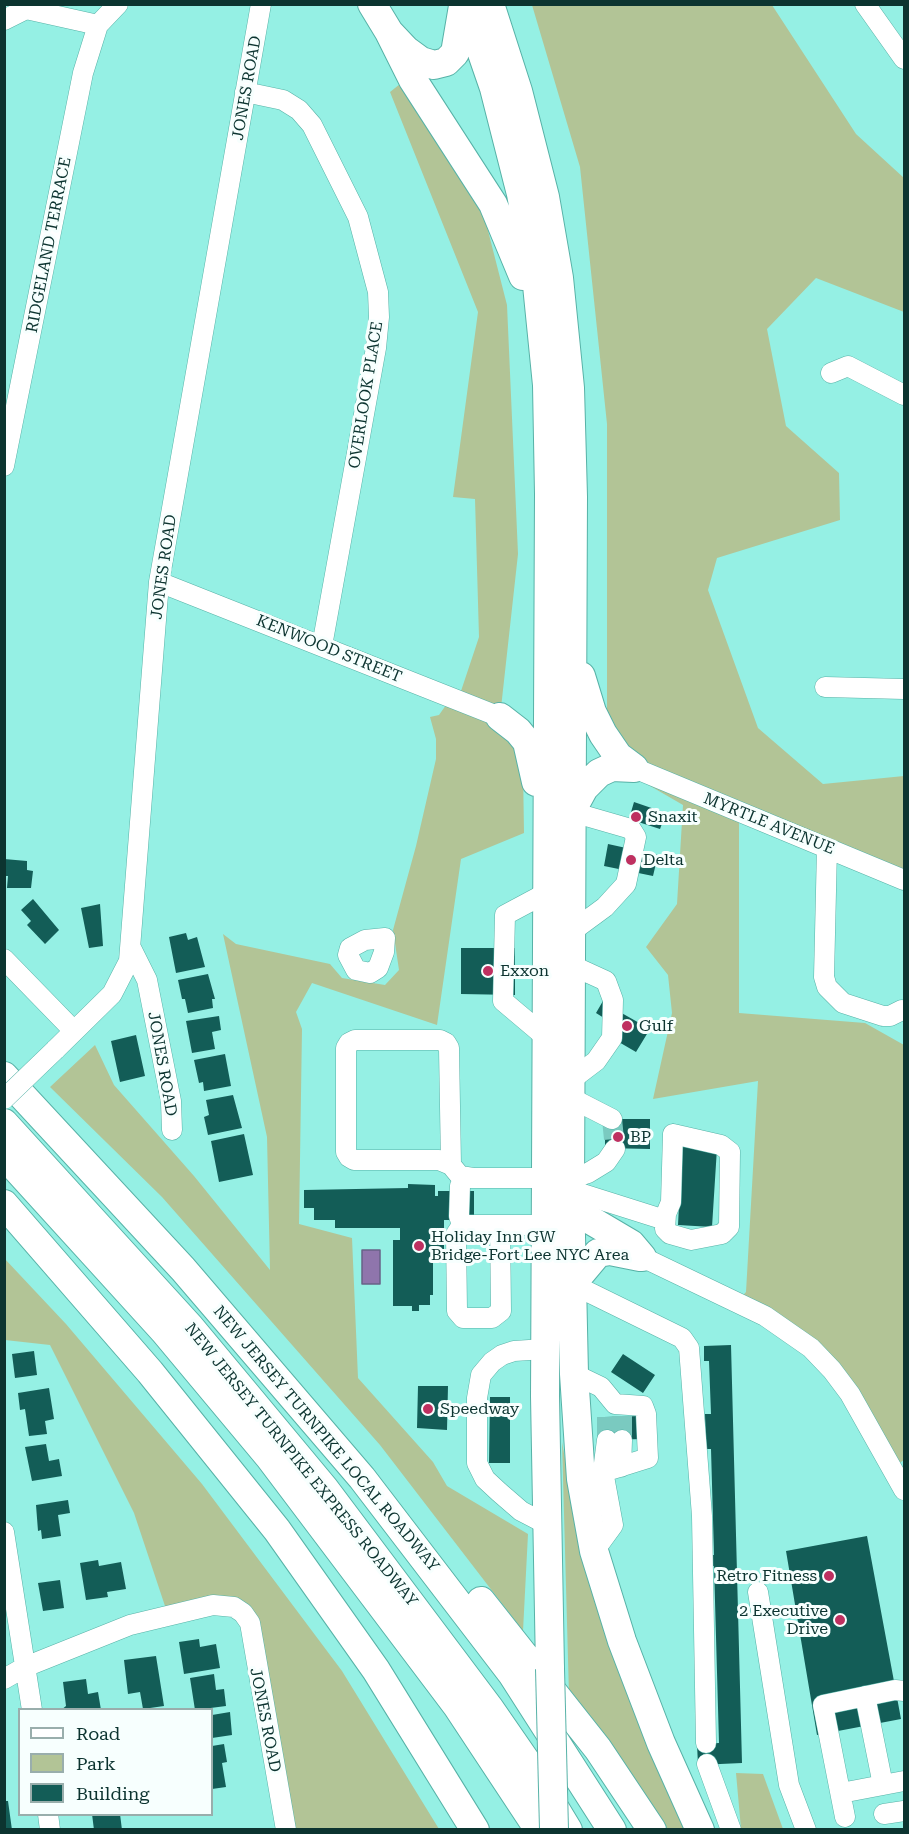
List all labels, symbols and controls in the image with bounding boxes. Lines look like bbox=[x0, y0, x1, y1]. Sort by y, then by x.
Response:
street label: JONES ROAD bbox=[228, 34, 266, 142]
street label: RIDGELAND TERRACE bbox=[23, 156, 75, 334]
street label: OVERLOOK PLACE bbox=[345, 320, 387, 470]
street label: JONES ROAD bbox=[147, 513, 181, 621]
street label: KENWOOD STREET bbox=[253, 611, 405, 687]
street label: MYRTLE AVENUE bbox=[701, 789, 837, 859]
place label: Snaxit bbox=[648, 807, 697, 827]
marker: Snaxit bbox=[629, 810, 643, 824]
place label: Delta bbox=[643, 850, 684, 870]
marker: Delta bbox=[624, 853, 638, 867]
place label: Exxon bbox=[500, 961, 549, 981]
marker: Exxon bbox=[481, 964, 495, 978]
street label: JONES ROAD bbox=[143, 1010, 181, 1118]
place label: Gulf bbox=[639, 1016, 673, 1036]
marker: Gulf bbox=[620, 1019, 634, 1033]
place label: BP bbox=[630, 1127, 651, 1147]
marker: BP bbox=[611, 1130, 625, 1144]
place label: Holiday Inn GW Bridge-Fort Lee NYC Area bbox=[431, 1227, 629, 1265]
marker: Holiday Inn GW Bridge-Fort Lee NYC Area bbox=[412, 1239, 426, 1253]
street label: NEW JERSEY TURNPIKE LOCAL ROADWAY bbox=[209, 1302, 443, 1576]
street label: NEW JERSEY TURNPIKE EXPRESS ROADWAY bbox=[180, 1319, 422, 1611]
place label: Speedway bbox=[440, 1399, 519, 1419]
marker: Speedway bbox=[421, 1402, 435, 1416]
place label: Retro Fitness bbox=[716, 1566, 817, 1586]
marker: Retro Fitness bbox=[822, 1569, 836, 1583]
place label: 2 Executive Drive bbox=[739, 1601, 828, 1639]
marker: 2 Executive Drive bbox=[833, 1613, 847, 1627]
street label: JONES ROAD bbox=[245, 1666, 285, 1774]
legend bbox=[18, 1708, 213, 1816]
text: Road bbox=[76, 1723, 120, 1744]
text: Park bbox=[76, 1753, 116, 1774]
text: Building bbox=[76, 1783, 150, 1804]

